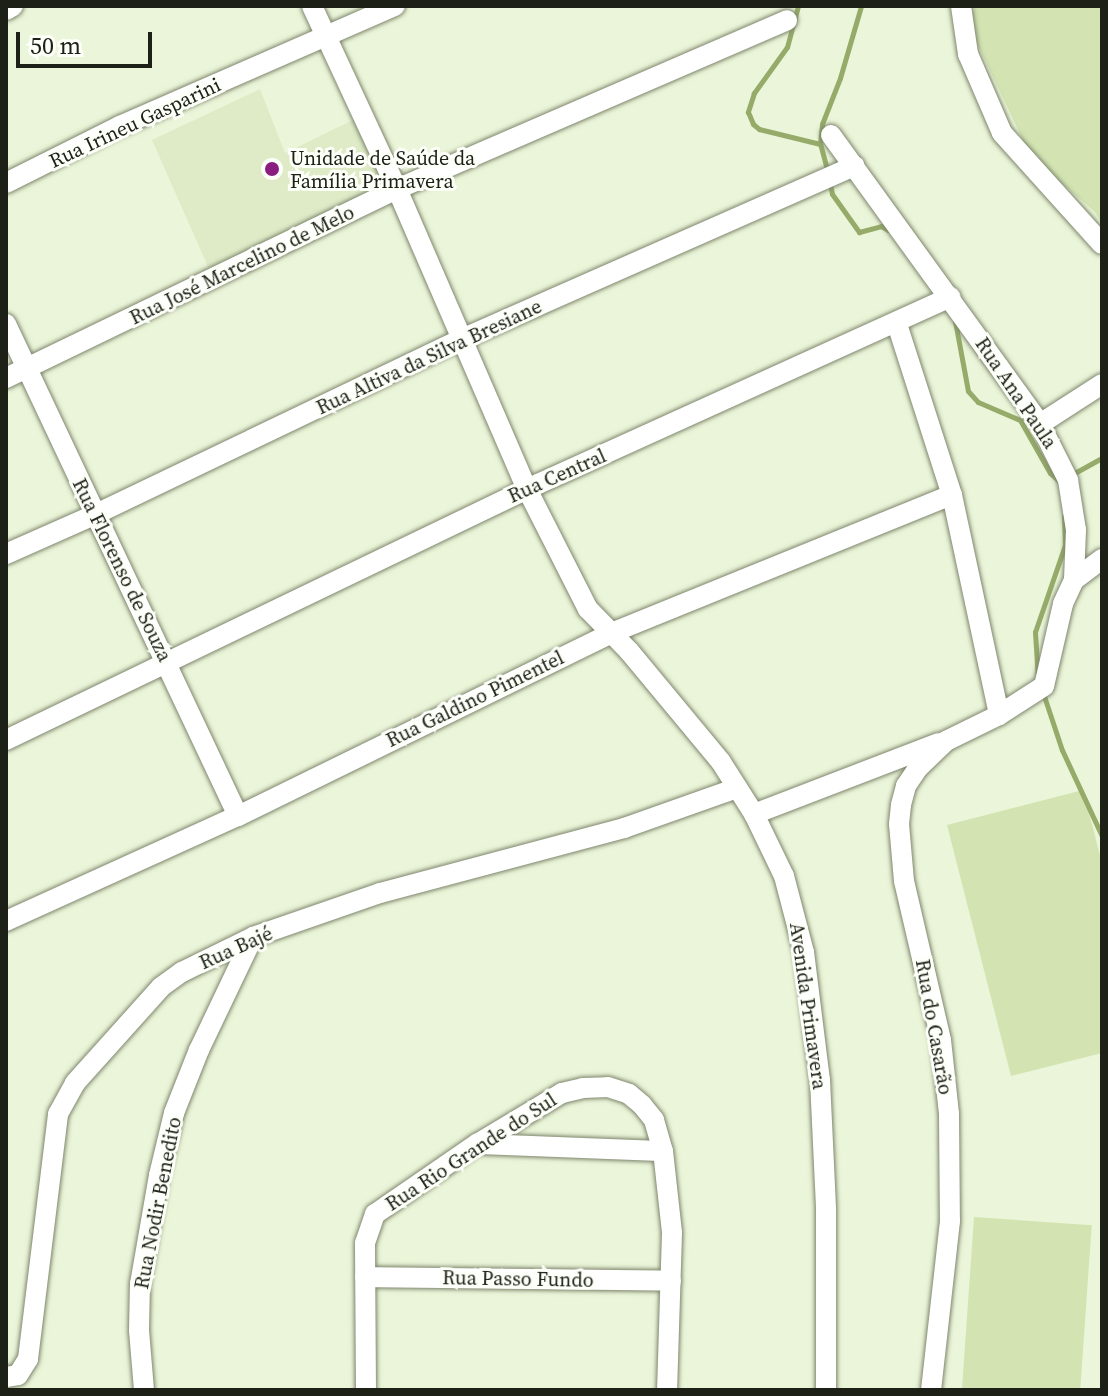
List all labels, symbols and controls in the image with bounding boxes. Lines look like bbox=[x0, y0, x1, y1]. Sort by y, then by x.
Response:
scale bar bbox=[20, 16, 156, 66]
text: 50 m bbox=[30, 29, 81, 62]
street label: Rua Irineu Gasparini bbox=[45, 73, 225, 173]
place label: Unidade de Saúde da Família Primavera bbox=[290, 146, 475, 193]
marker: Unidade de Saúde da Família Primavera bbox=[261, 158, 283, 180]
street label: Rua José Marcelino de Melo bbox=[126, 200, 358, 330]
street label: Rua Altiva da Silva Bresiane bbox=[312, 294, 546, 420]
street label: Rua Ana Paula bbox=[970, 333, 1062, 453]
street label: Rua Central bbox=[504, 444, 610, 508]
street label: Rua Florenso de Souza bbox=[67, 474, 177, 666]
street label: Rua Galdino Pimentel bbox=[382, 646, 568, 752]
street label: Rua Bajé bbox=[196, 921, 276, 975]
street label: Avenida Primavera bbox=[784, 921, 832, 1091]
street label: Rua do Casarão bbox=[910, 957, 958, 1097]
street label: Rua Rio Grande do Sul bbox=[381, 1088, 561, 1216]
street label: Rua Nodir Benedito bbox=[130, 1115, 186, 1291]
street label: Rua Passo Fundo bbox=[442, 1266, 594, 1292]

